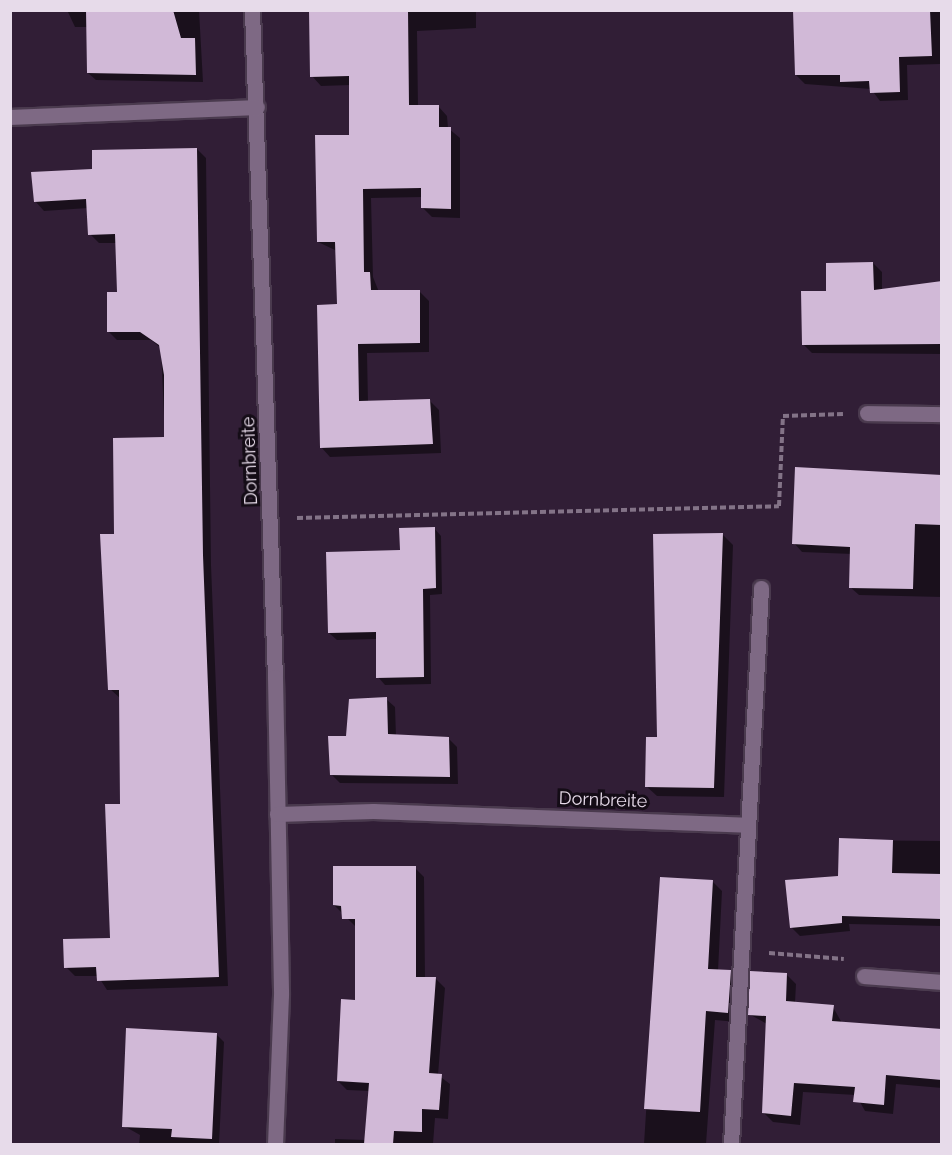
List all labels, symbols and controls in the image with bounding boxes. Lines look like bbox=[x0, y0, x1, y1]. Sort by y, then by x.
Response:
street label: Dornbreite bbox=[238, 416, 262, 506]
street label: Dornbreite bbox=[558, 788, 648, 812]

